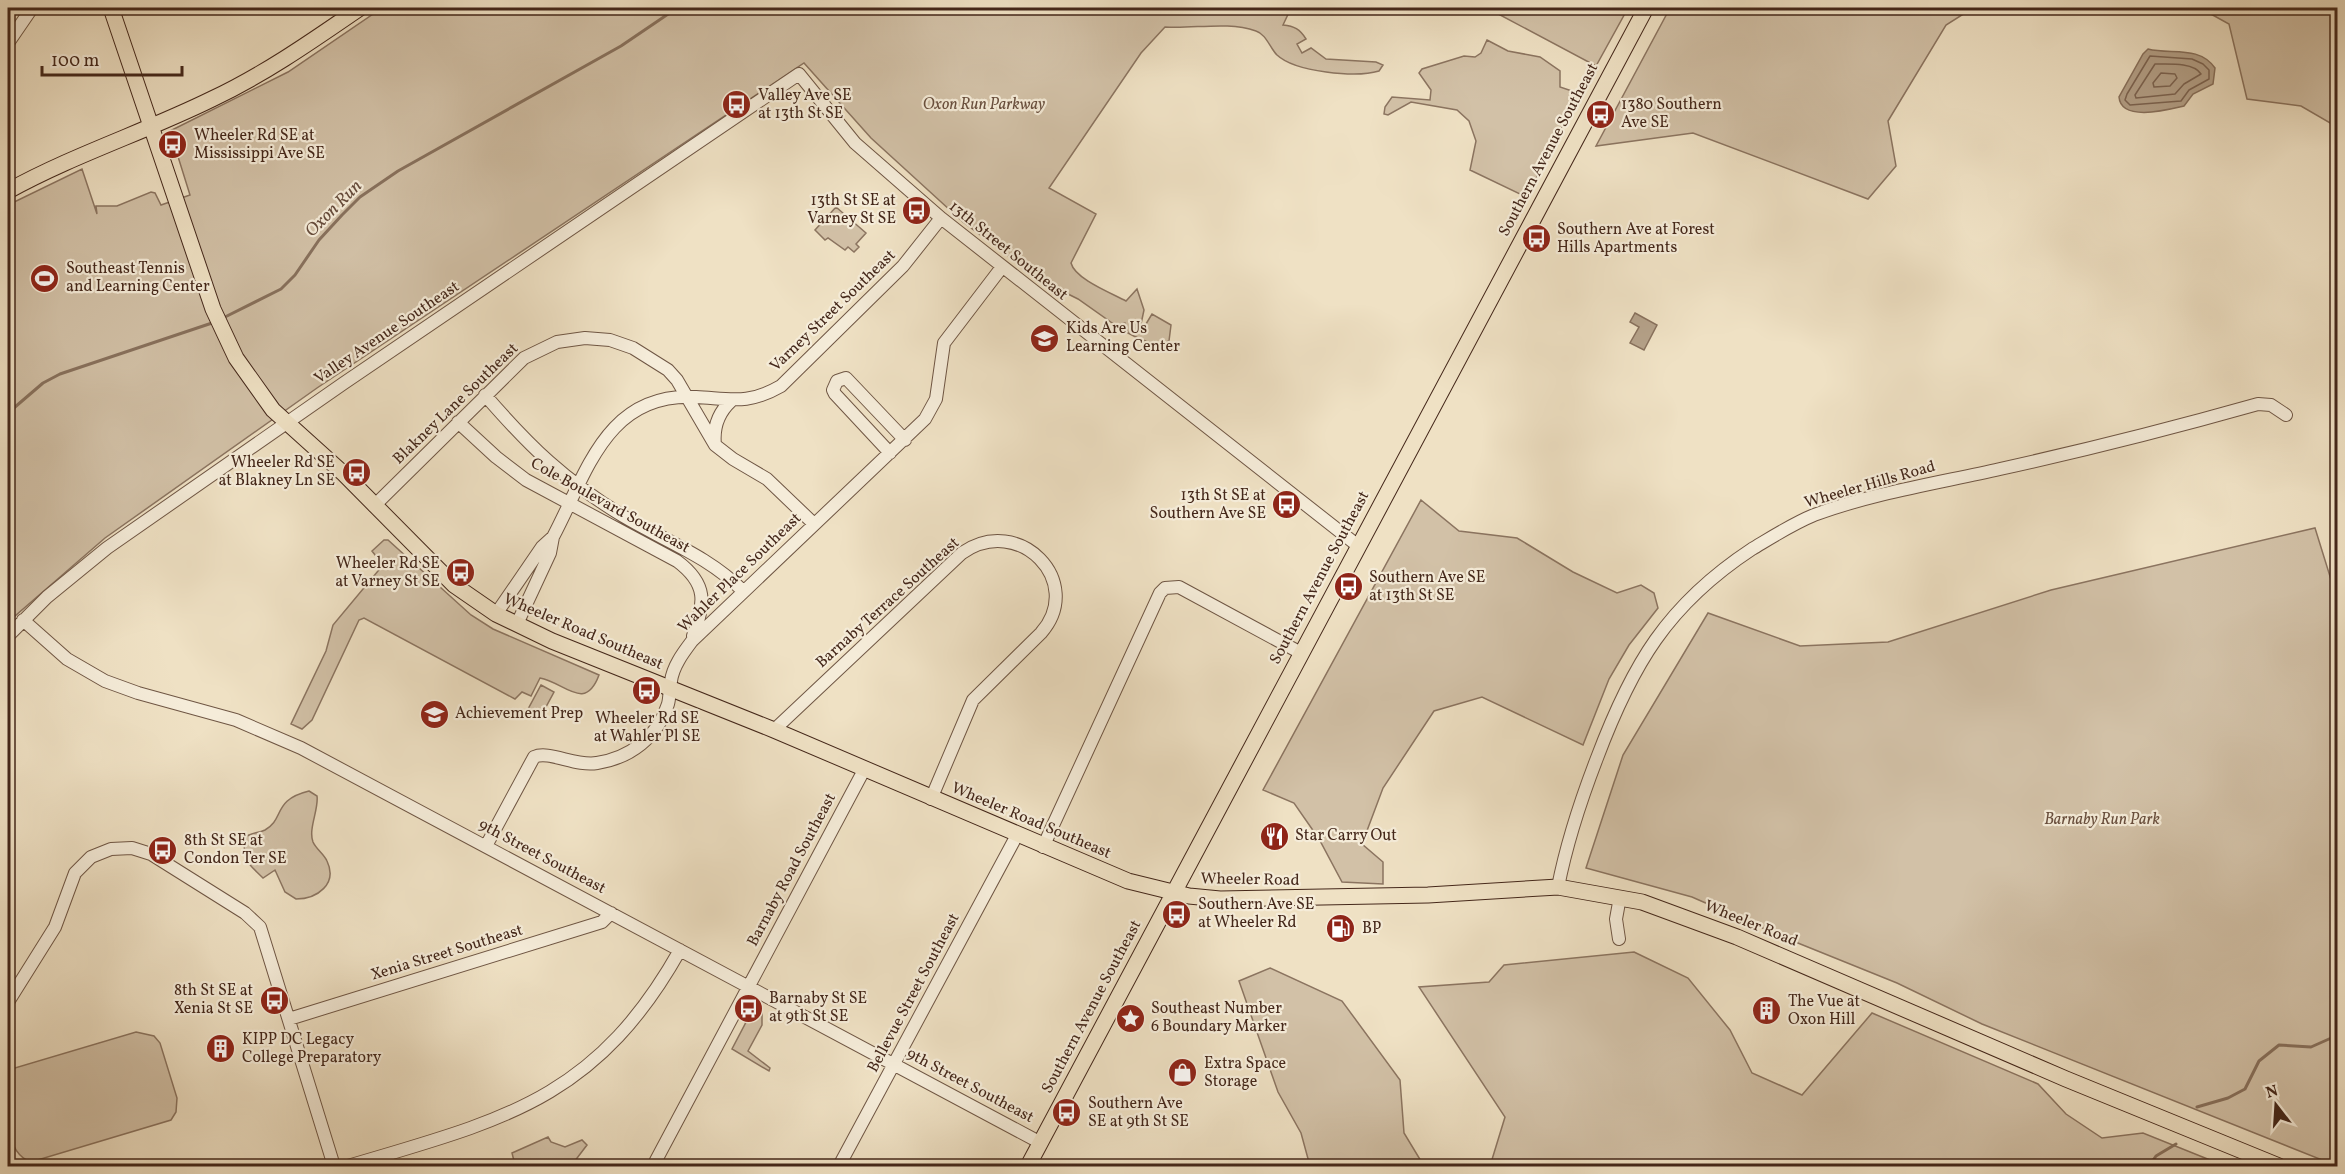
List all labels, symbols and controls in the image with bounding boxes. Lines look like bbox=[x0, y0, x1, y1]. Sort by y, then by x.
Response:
scale bar bbox=[42, 39, 182, 77]
text: 100 m bbox=[51, 49, 100, 74]
street label: Southern Avenue Southeast bbox=[1494, 59, 1604, 241]
place label: Valley Ave SE at 13th St SE bbox=[758, 85, 852, 125]
bus stop icon: Valley Ave SE at 13th St SE bbox=[721, 89, 753, 121]
park label: Oxon Run Parkway bbox=[923, 94, 1045, 116]
place label: 1380 Southern Ave SE bbox=[1621, 94, 1722, 134]
bus stop icon: 1380 Southern Ave SE bbox=[1584, 98, 1616, 130]
place label: Wheeler Rd SE at Mississippi Ave SE bbox=[194, 125, 325, 165]
bus stop icon: Wheeler Rd SE at Mississippi Ave SE bbox=[157, 129, 189, 161]
water label: Oxon Run bbox=[300, 175, 368, 243]
place label: 13th St SE at Varney St SE bbox=[807, 190, 896, 230]
bus stop icon: 13th St SE at Varney St SE bbox=[901, 194, 933, 226]
street label: 13th Street Southeast bbox=[944, 196, 1073, 306]
place label: Southern Ave at Forest Hills Apartments bbox=[1557, 219, 1715, 259]
bus stop icon: Southern Ave at Forest Hills Apartments bbox=[1520, 223, 1552, 255]
street label: Varney Street Southeast bbox=[765, 245, 901, 377]
place label: Southeast Tennis and Learning Center bbox=[66, 258, 210, 298]
sports icon: Southeast Tennis and Learning Center bbox=[29, 262, 61, 294]
street label: Valley Avenue Southeast bbox=[310, 276, 464, 390]
place label: Kids Are Us Learning Center bbox=[1066, 318, 1180, 358]
school or university icon: Kids Are Us Learning Center bbox=[1029, 322, 1061, 354]
street label: Blakney Lane Southeast bbox=[388, 338, 524, 470]
place label: Wheeler Rd SE at Blakney Ln SE bbox=[219, 452, 335, 492]
street label: Cole Boulevard Southeast bbox=[526, 453, 694, 559]
bus stop icon: Wheeler Rd SE at Blakney Ln SE bbox=[340, 456, 372, 488]
street label: Wheeler Hills Road bbox=[1802, 456, 1938, 514]
place label: 13th St SE at Southern Ave SE bbox=[1150, 485, 1266, 525]
street label: Southern Avenue Southeast bbox=[1265, 487, 1375, 669]
bus stop icon: 13th St SE at Southern Ave SE bbox=[1271, 489, 1303, 521]
street label: Wahler Place Southeast bbox=[673, 508, 807, 638]
street label: Barnaby Terrace Southeast bbox=[811, 532, 965, 674]
place label: Wheeler Rd SE at Varney St SE bbox=[335, 553, 440, 593]
bus stop icon: Wheeler Rd SE at Varney St SE bbox=[445, 557, 477, 589]
place label: Southern Ave SE at 13th St SE bbox=[1369, 567, 1485, 607]
bus stop icon: Southern Ave SE at 13th St SE bbox=[1332, 571, 1364, 603]
street label: Wheeler Road Southeast bbox=[500, 588, 667, 676]
bus stop icon: Wheeler Rd SE at Wahler Pl SE bbox=[631, 675, 663, 707]
school or university icon: Achievement Prep bbox=[418, 698, 450, 730]
place label: Achievement Prep bbox=[455, 703, 583, 725]
place label: Wheeler Rd SE at Wahler Pl SE bbox=[594, 708, 700, 748]
street label: Wheeler Road Southeast bbox=[948, 777, 1115, 865]
street label: Barnaby Road Southeast bbox=[742, 789, 842, 951]
park label: Barnaby Run Park bbox=[2044, 809, 2160, 831]
street label: 9th Street Southeast bbox=[474, 814, 610, 900]
restaurant icon: Star Carry Out bbox=[1258, 820, 1290, 852]
place label: Star Carry Out bbox=[1295, 825, 1397, 847]
place label: 8th St SE at Condon Ter SE bbox=[184, 830, 287, 870]
bus stop icon: 8th St SE at Condon Ter SE bbox=[147, 834, 179, 866]
street label: Wheeler Road bbox=[1200, 868, 1300, 892]
place label: Southern Ave SE at Wheeler Rd bbox=[1198, 894, 1314, 934]
street label: Wheeler Road bbox=[1701, 895, 1801, 953]
bus stop icon: Southern Ave SE at Wheeler Rd bbox=[1161, 898, 1193, 930]
street label: Bellevue Street Southeast bbox=[863, 909, 966, 1077]
fuel station icon: BP bbox=[1325, 913, 1357, 945]
street label: Southern Avenue Southeast bbox=[1037, 916, 1147, 1098]
place label: BP bbox=[1362, 918, 1381, 940]
street label: Xenia Street Southeast bbox=[368, 919, 526, 987]
place label: 8th St SE at Xenia St SE bbox=[174, 980, 253, 1020]
bus stop icon: 8th St SE at Xenia St SE bbox=[258, 984, 290, 1016]
place label: Barnaby St SE at 9th St SE bbox=[769, 988, 867, 1028]
place label: The Vue at Oxon Hill bbox=[1788, 991, 1861, 1031]
bus stop icon: Barnaby St SE at 9th St SE bbox=[732, 992, 764, 1024]
building icon: The Vue at Oxon Hill bbox=[1751, 995, 1783, 1027]
place label: Southeast Number 6 Boundary Marker bbox=[1151, 998, 1287, 1038]
place icon: Southeast Number 6 Boundary Marker bbox=[1114, 1002, 1146, 1034]
place label: KIPP DC Legacy College Preparatory bbox=[242, 1029, 382, 1069]
building icon: KIPP DC Legacy College Preparatory bbox=[205, 1033, 237, 1065]
street label: 9th Street Southeast bbox=[902, 1043, 1038, 1129]
place label: Extra Space Storage bbox=[1204, 1053, 1286, 1093]
shop icon: Extra Space Storage bbox=[1167, 1057, 1199, 1089]
north arrow bbox=[2246, 1075, 2306, 1135]
text: N bbox=[2263, 1080, 2281, 1105]
place label: Southern Ave SE at 9th St SE bbox=[1088, 1093, 1189, 1133]
bus stop icon: Southern Ave SE at 9th St SE bbox=[1051, 1097, 1083, 1129]

